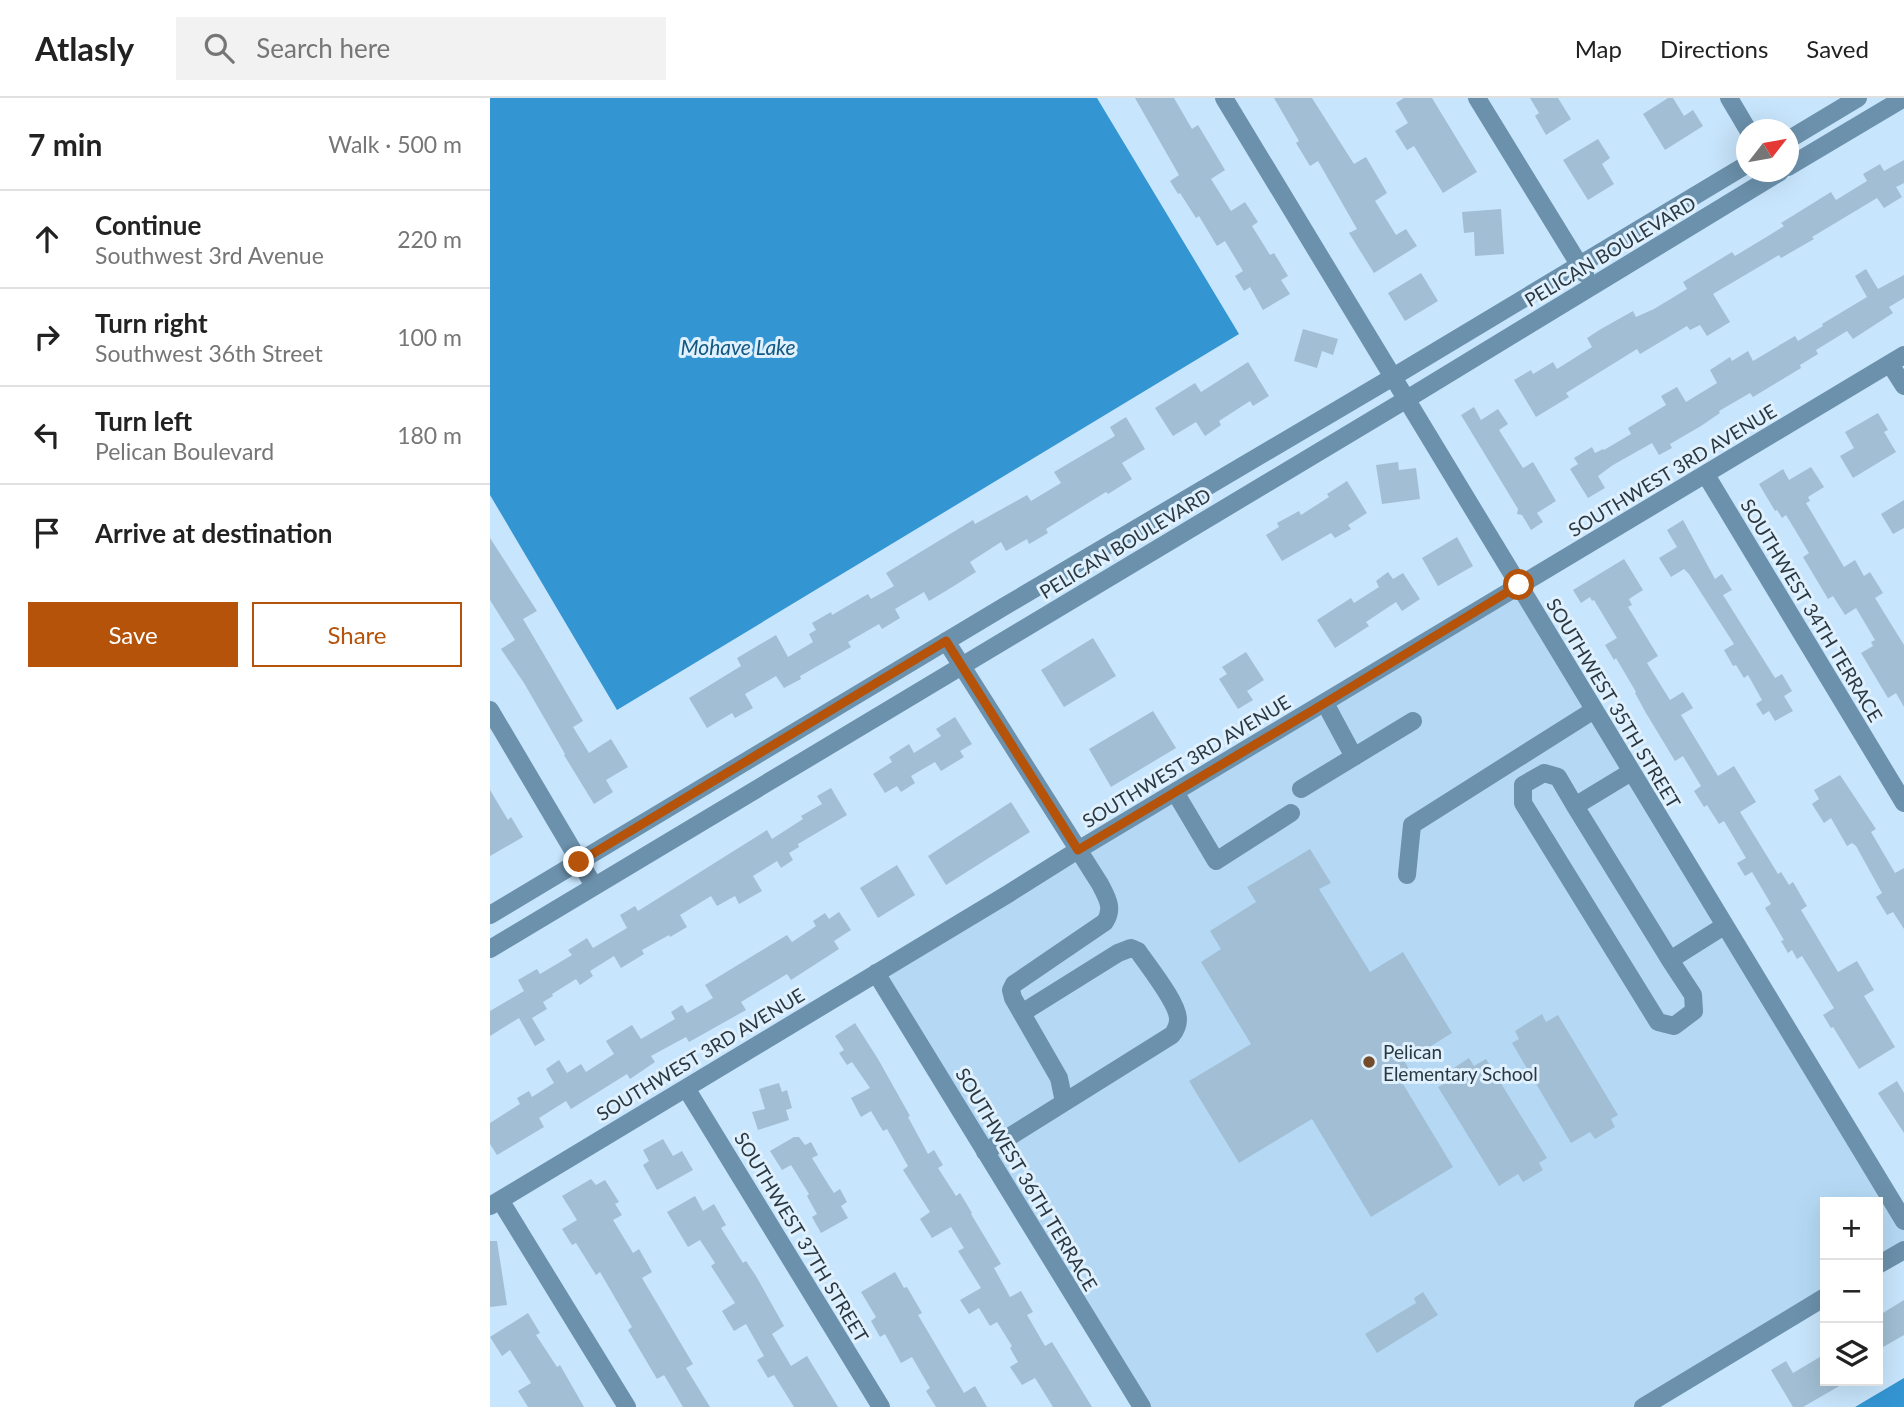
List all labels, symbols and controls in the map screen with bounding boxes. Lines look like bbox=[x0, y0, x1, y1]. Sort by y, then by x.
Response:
search box bbox=[176, 17, 666, 80]
text: Atlasly bbox=[35, 28, 134, 68]
icon: search bbox=[200, 29, 238, 67]
text: Search here bbox=[256, 32, 390, 64]
text: Map bbox=[1575, 34, 1622, 63]
text: Directions bbox=[1660, 34, 1768, 63]
text: Saved bbox=[1806, 34, 1869, 63]
north arrow bbox=[1736, 119, 1799, 182]
text: 7 min bbox=[28, 126, 102, 162]
text: Walk · 500 m bbox=[328, 130, 462, 158]
street label: PELICAN BOULEVARD bbox=[1520, 191, 1700, 311]
text: Continue bbox=[95, 209, 201, 241]
icon: ahead bbox=[28, 220, 66, 258]
text: 220 m bbox=[397, 225, 462, 253]
text: Southwest 3rd Avenue bbox=[95, 241, 324, 269]
text: Turn right bbox=[95, 307, 208, 339]
icon: right bbox=[28, 318, 66, 356]
text: 100 m bbox=[397, 323, 462, 351]
water label: Mohave Lake bbox=[680, 334, 796, 359]
text: Southwest 36th Street bbox=[95, 339, 323, 367]
street label: SOUTHWEST 3RD AVENUE bbox=[1564, 399, 1780, 541]
text: Turn left bbox=[95, 405, 192, 437]
icon: left bbox=[28, 416, 66, 454]
text: 180 m bbox=[397, 421, 462, 449]
text: Pelican Boulevard bbox=[95, 437, 274, 465]
street label: PELICAN BOULEVARD bbox=[1035, 483, 1215, 603]
street label: SOUTHWEST 34TH TERRACE bbox=[1736, 494, 1888, 726]
icon: arrive bbox=[28, 514, 66, 552]
text: Arrive at destination bbox=[95, 517, 332, 549]
route start bbox=[1503, 569, 1534, 600]
street label: SOUTHWEST 35TH STREET bbox=[1542, 594, 1686, 812]
button: Save bbox=[28, 602, 238, 667]
button: Share bbox=[252, 602, 462, 667]
street label: SOUTHWEST 3RD AVENUE bbox=[1078, 690, 1294, 832]
route end bbox=[563, 846, 594, 877]
street label: SOUTHWEST 3RD AVENUE bbox=[592, 983, 808, 1125]
place label: Pelican Elementary School bbox=[1383, 1040, 1538, 1085]
marker: Pelican Elementary School bbox=[1361, 1054, 1377, 1070]
street label: SOUTHWEST 36TH TERRACE bbox=[951, 1063, 1103, 1295]
street label: SOUTHWEST 37TH STREET bbox=[730, 1128, 874, 1346]
map controls bbox=[1820, 1197, 1883, 1386]
button: + bbox=[1820, 1197, 1883, 1260]
button: − bbox=[1820, 1260, 1883, 1323]
button: layers bbox=[1820, 1323, 1883, 1386]

